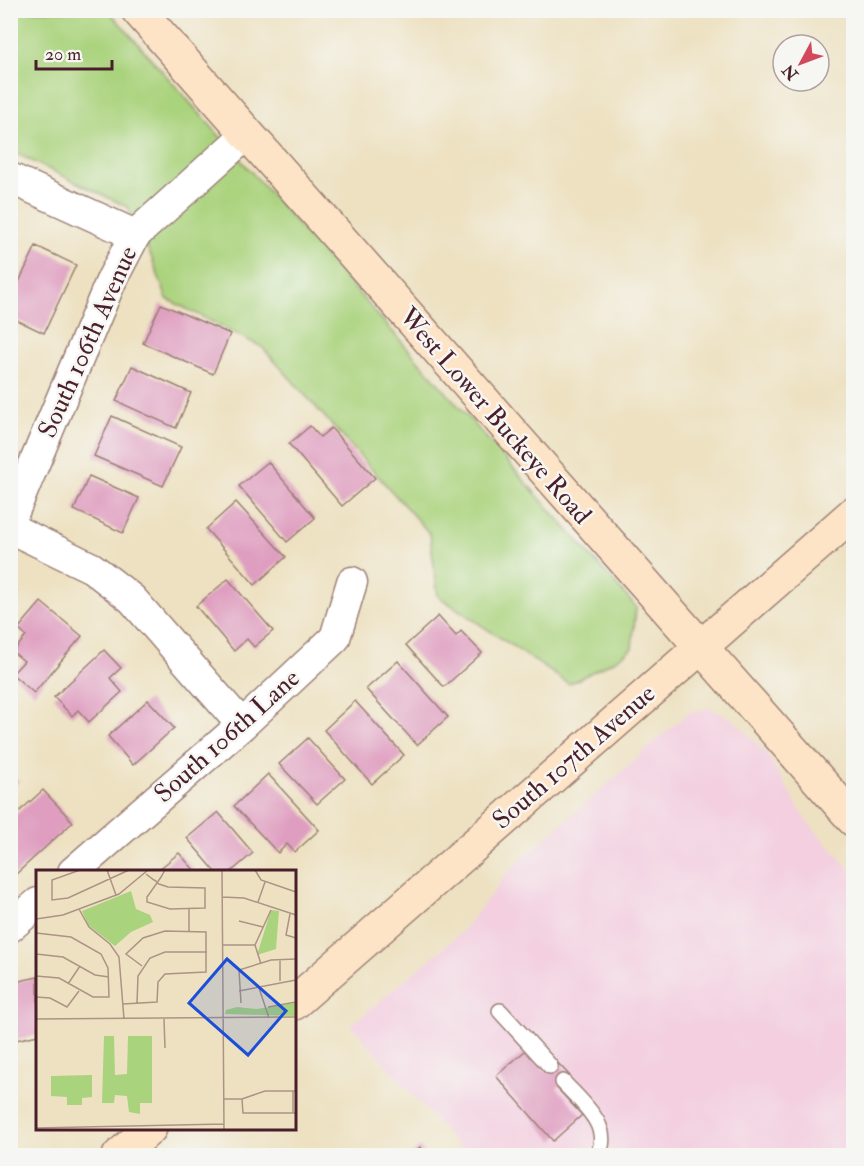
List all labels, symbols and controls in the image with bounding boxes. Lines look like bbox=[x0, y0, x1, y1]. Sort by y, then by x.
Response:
scale bar bbox=[36, 33, 112, 71]
north arrow bbox=[771, 33, 831, 93]
text: 20 m bbox=[45, 43, 81, 66]
text: N bbox=[778, 60, 803, 85]
street label: South 106th Avenue bbox=[31, 241, 145, 443]
street label: West Lower Buckeye Road bbox=[391, 300, 598, 531]
street label: South 106th Lane bbox=[148, 662, 306, 810]
street label: South 107th Avenue bbox=[486, 678, 662, 836]
inset map bbox=[36, 870, 296, 1130]

